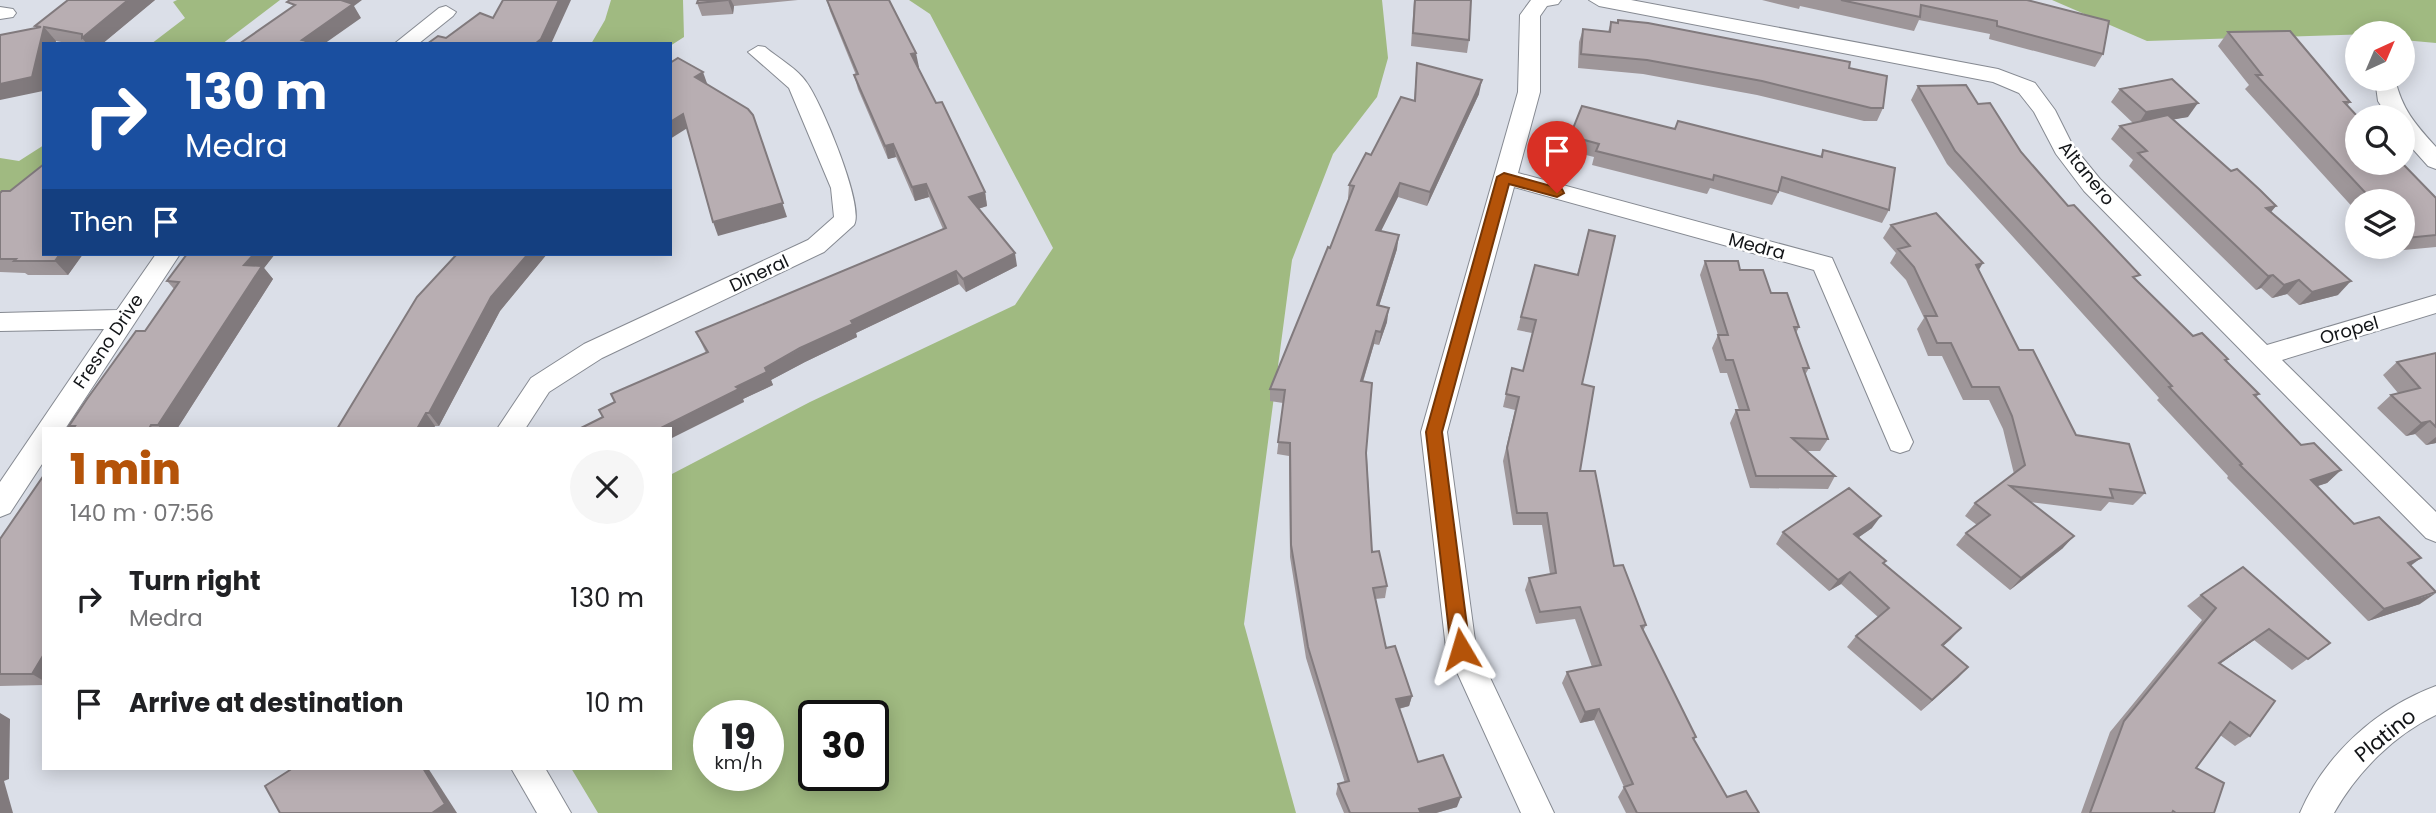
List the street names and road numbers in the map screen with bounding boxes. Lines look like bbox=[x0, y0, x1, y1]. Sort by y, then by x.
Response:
street label: Altanero bbox=[2053, 136, 2121, 210]
street label: Medra bbox=[1726, 226, 1788, 266]
street label: Dineral bbox=[725, 248, 793, 298]
street label: Fresno Drive bbox=[67, 289, 149, 393]
street label: Oropel bbox=[2317, 310, 2381, 350]
street label: Platino bbox=[2348, 701, 2422, 769]

